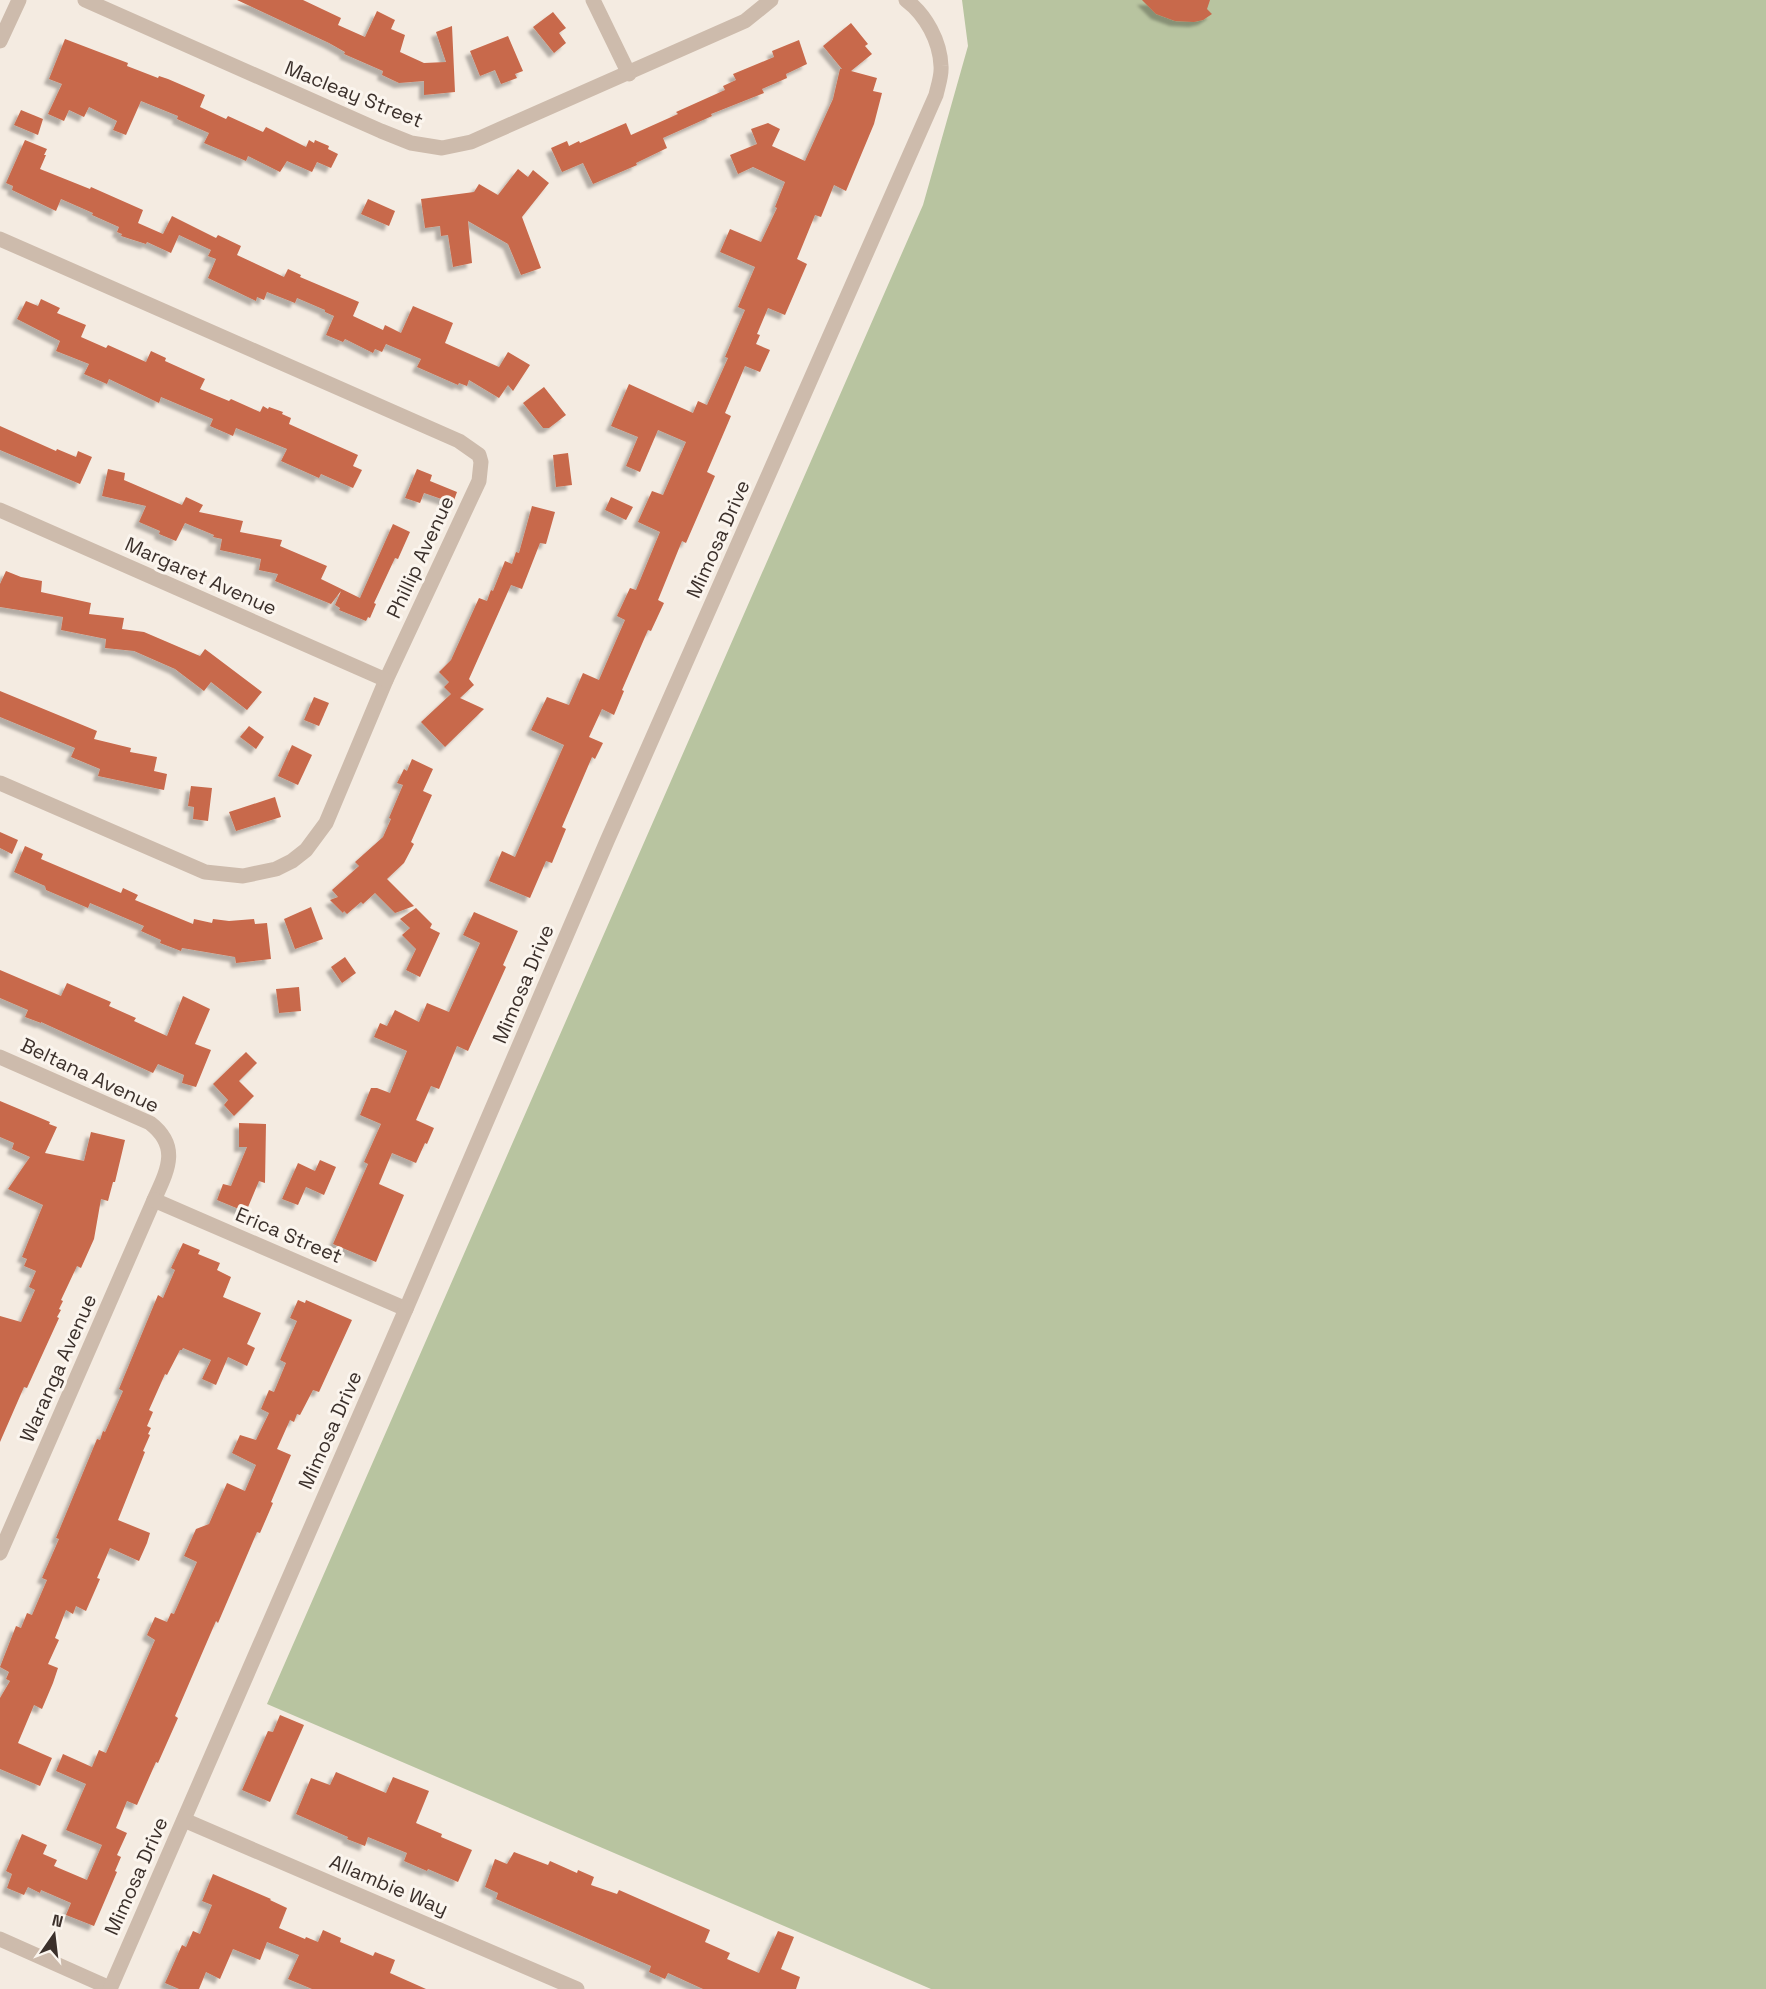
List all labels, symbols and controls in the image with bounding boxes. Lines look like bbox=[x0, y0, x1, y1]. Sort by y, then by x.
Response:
street label: Macleay Street bbox=[281, 54, 427, 134]
street label: Mimosa Drive bbox=[680, 476, 756, 602]
street label: Phillip Avenue bbox=[380, 492, 460, 622]
street label: Margaret Avenue bbox=[121, 531, 281, 621]
street label: Mimosa Drive bbox=[486, 921, 560, 1047]
street label: Beltana Avenue bbox=[17, 1032, 163, 1118]
street label: Erica Street bbox=[232, 1201, 346, 1269]
street label: Waranga Avenue bbox=[14, 1290, 102, 1446]
street label: Mimosa Drive bbox=[292, 1367, 368, 1493]
street label: Mimosa Drive bbox=[98, 1813, 174, 1939]
street label: Allambie Way bbox=[326, 1848, 452, 1922]
north arrow bbox=[24, 1905, 84, 1965]
text: N bbox=[50, 1909, 65, 1932]

